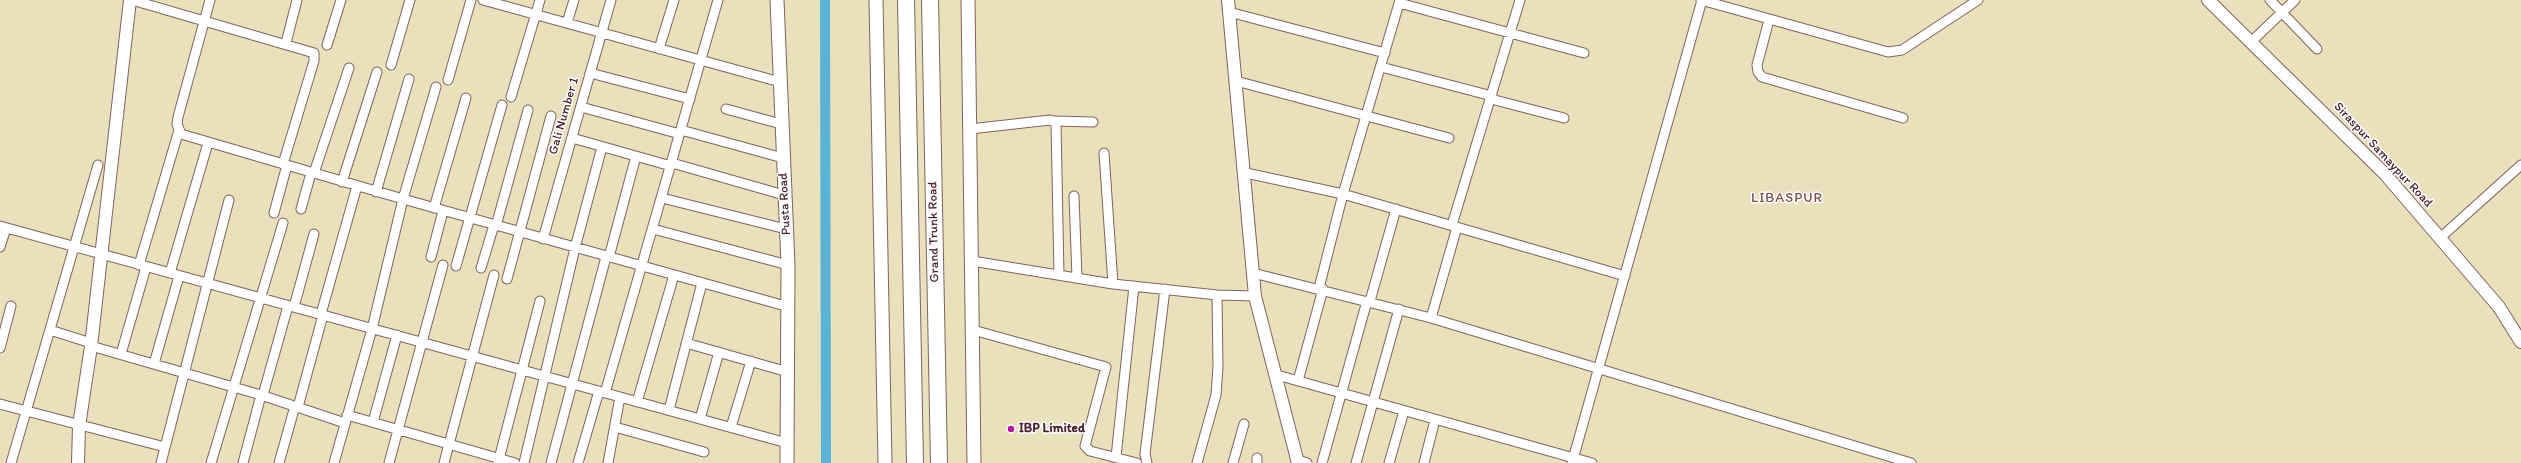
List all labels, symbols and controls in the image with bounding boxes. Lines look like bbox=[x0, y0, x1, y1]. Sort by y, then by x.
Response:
street label: Gali Number 1 bbox=[546, 76, 582, 156]
street label: Siraspur Samaypur Road bbox=[2330, 99, 2436, 211]
street label: Pusta Road bbox=[776, 172, 794, 236]
street label: Grand Trunk Road bbox=[925, 181, 943, 283]
district label: LIBASPUR bbox=[1751, 190, 1823, 206]
place label: IBP Limited bbox=[1019, 421, 1085, 437]
marker: IBP Limited bbox=[1006, 424, 1016, 434]

